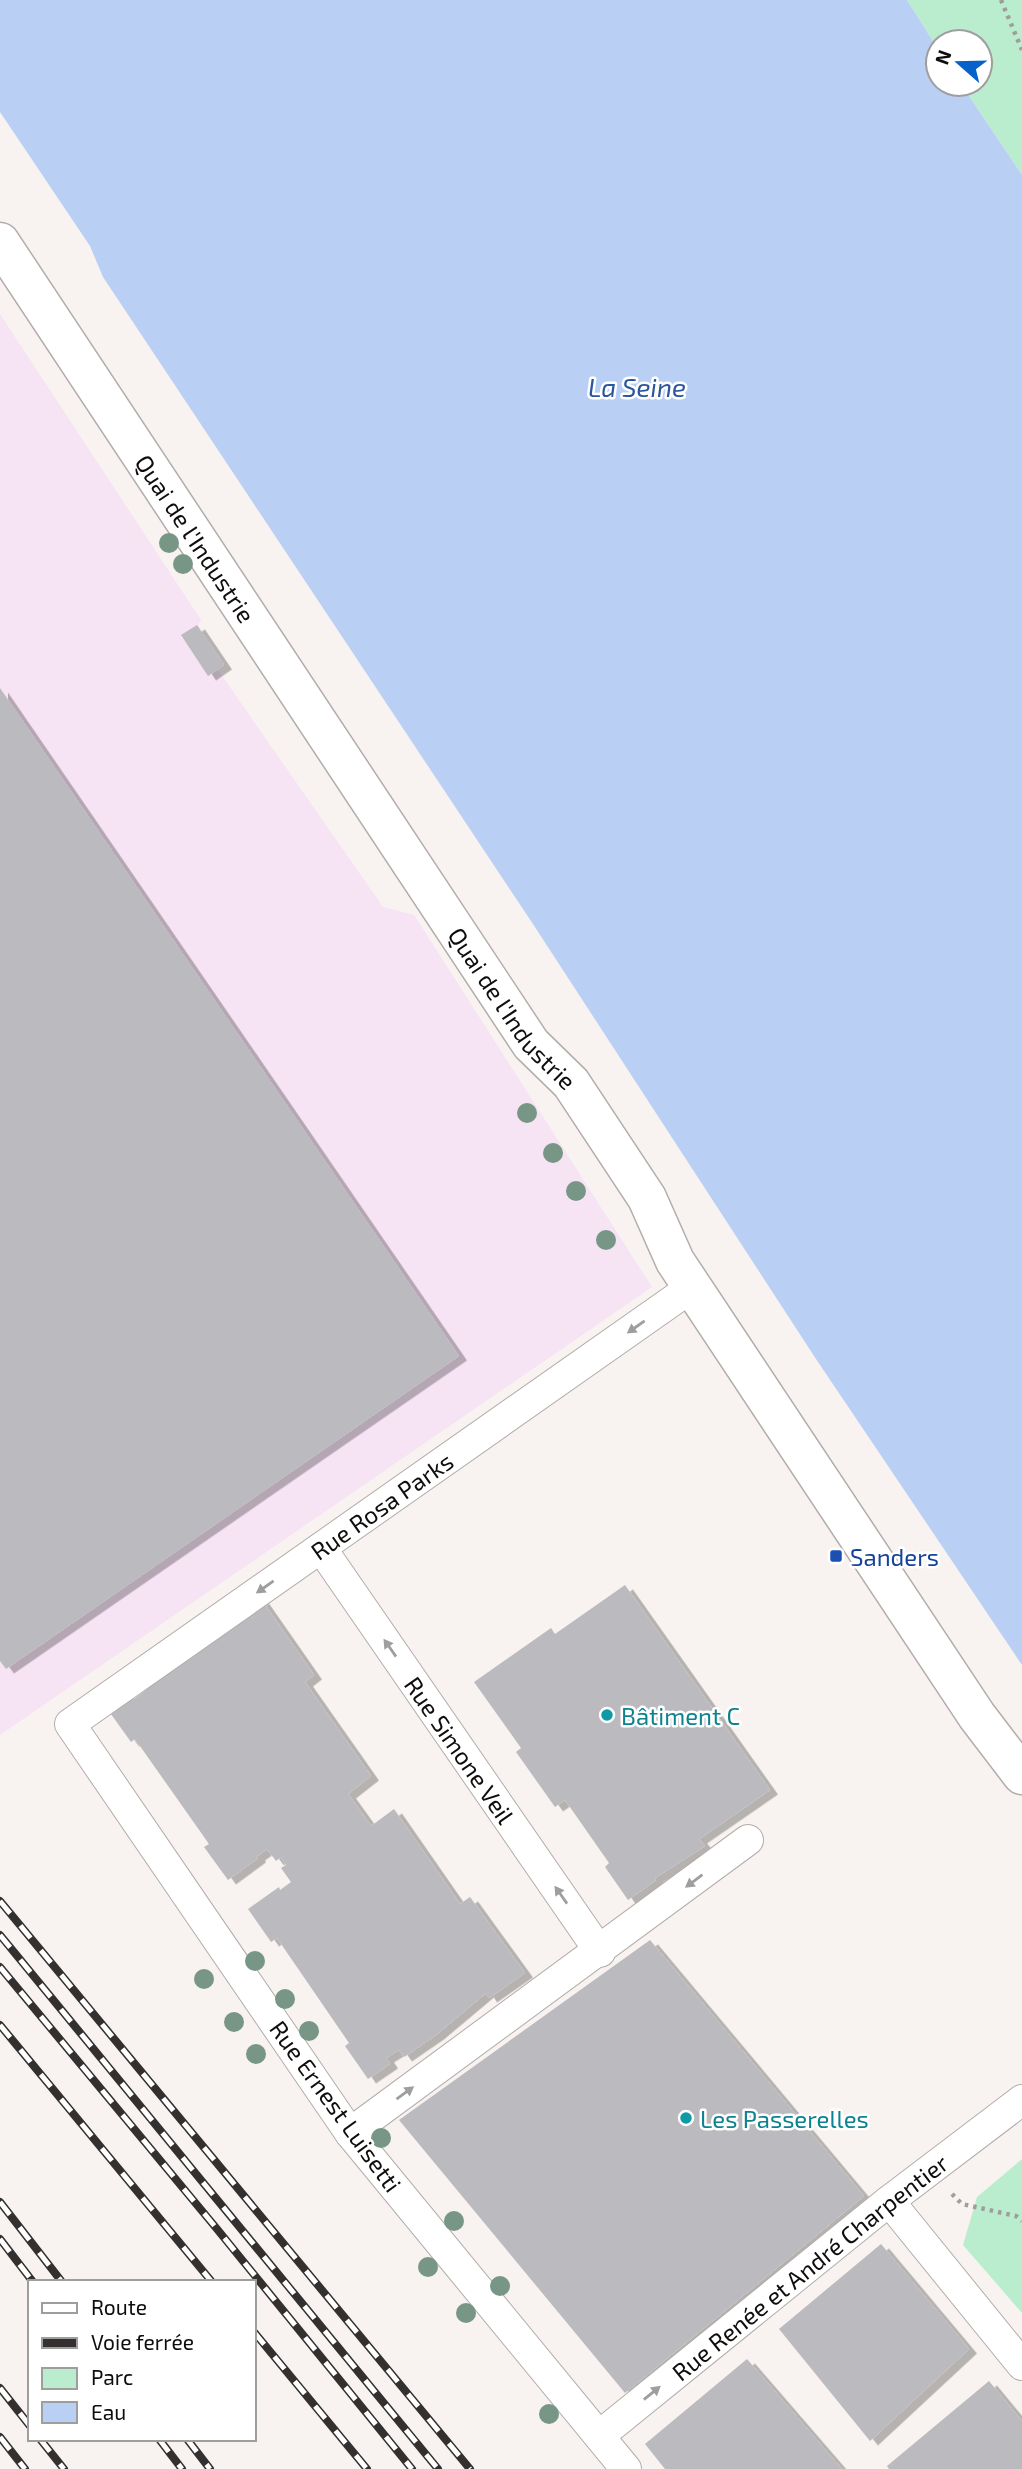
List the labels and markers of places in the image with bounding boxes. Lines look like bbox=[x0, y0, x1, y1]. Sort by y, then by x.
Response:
place label: Sanders bbox=[850, 1542, 939, 1571]
marker: Sanders bbox=[828, 1548, 844, 1564]
place label: Bâtiment C bbox=[621, 1701, 740, 1730]
marker: Bâtiment C bbox=[599, 1707, 615, 1723]
place label: Les Passerelles bbox=[700, 2104, 869, 2133]
marker: Les Passerelles bbox=[678, 2110, 694, 2126]

